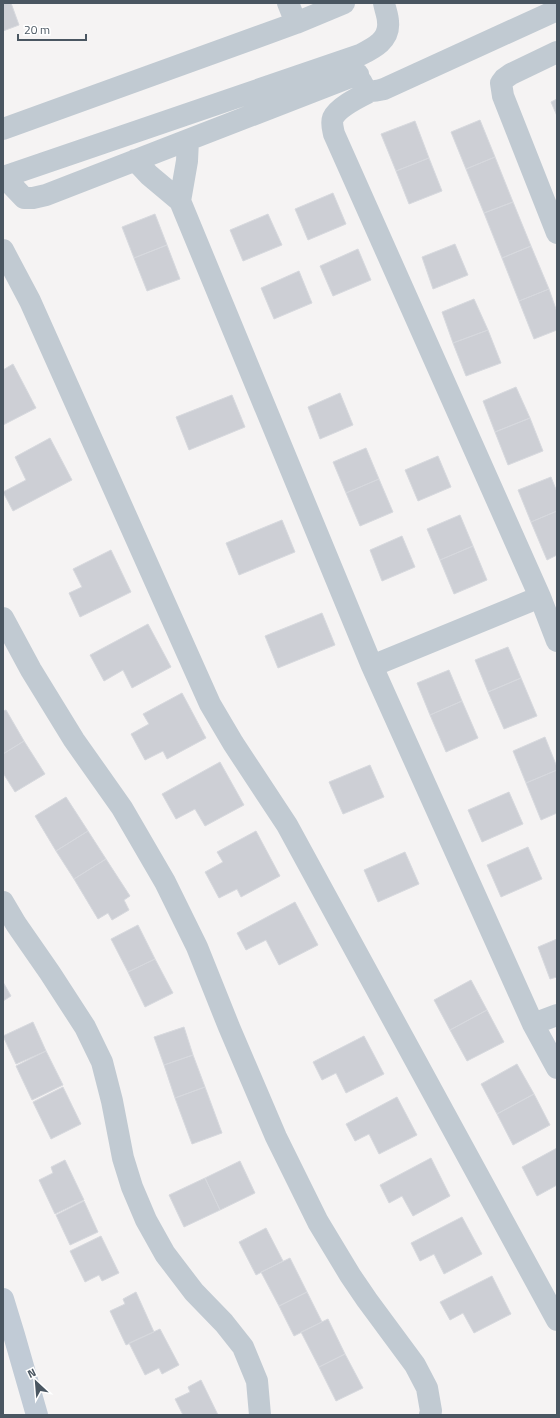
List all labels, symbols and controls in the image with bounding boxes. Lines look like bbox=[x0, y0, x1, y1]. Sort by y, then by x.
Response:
scale bar bbox=[18, 16, 86, 42]
text: 20 m bbox=[24, 20, 50, 39]
north arrow bbox=[16, 1362, 56, 1402]
text: N bbox=[25, 1364, 39, 1382]

